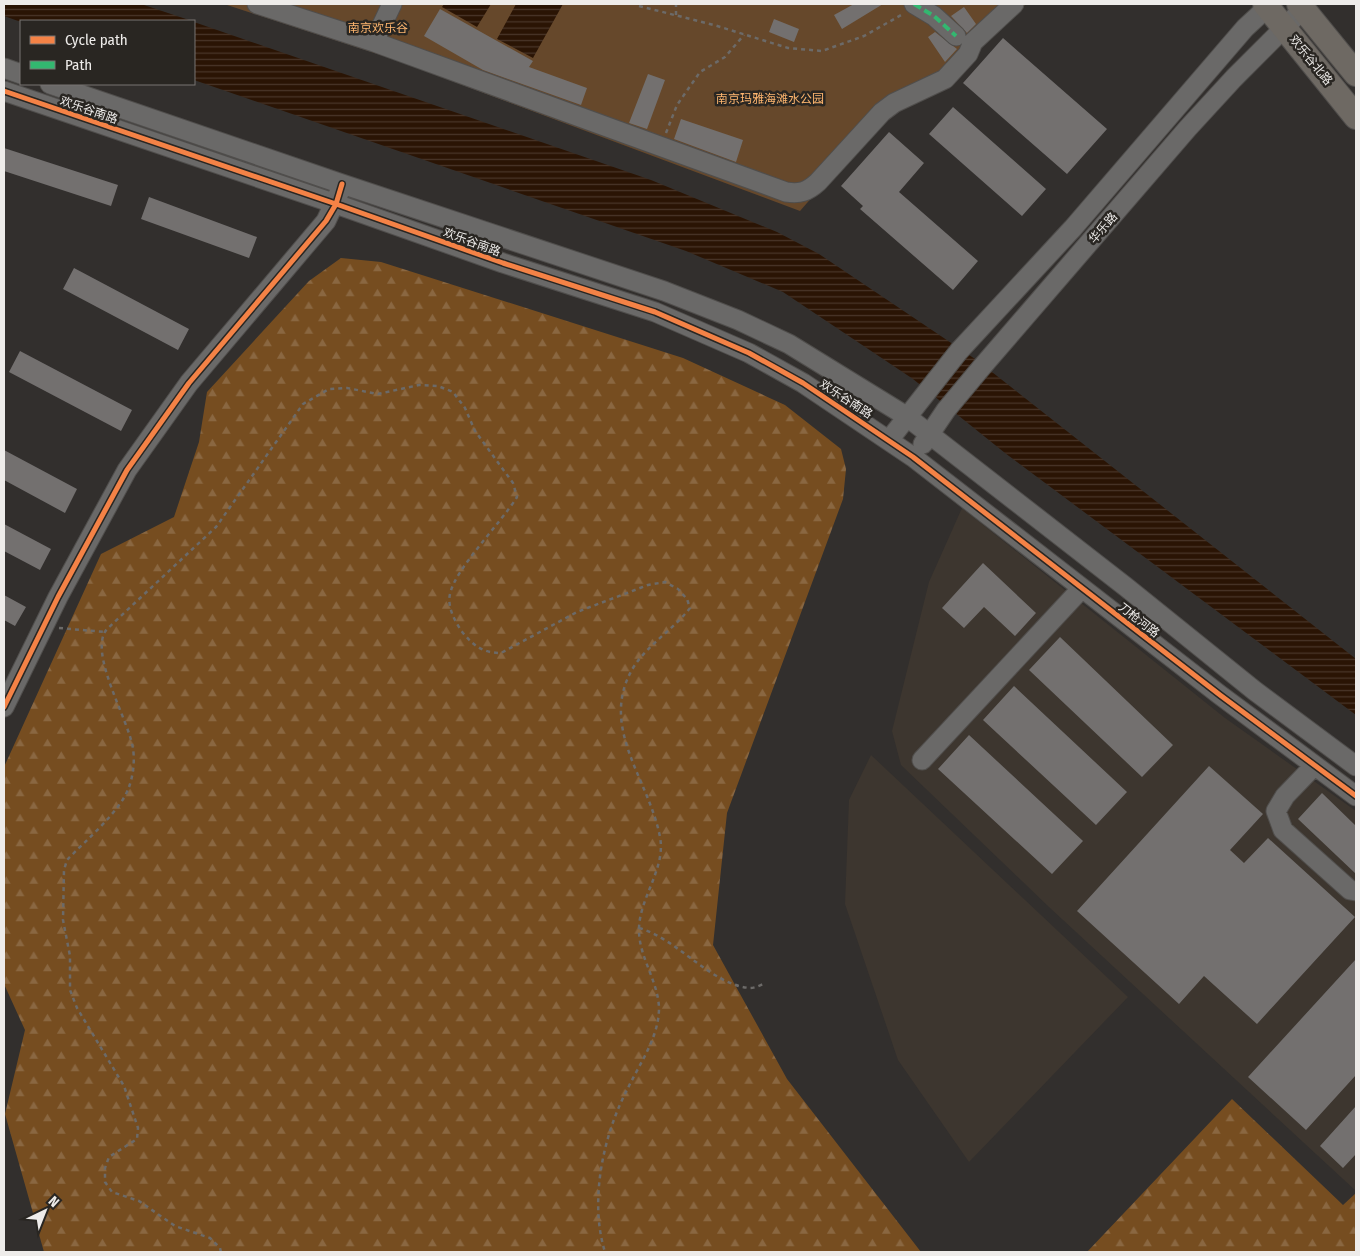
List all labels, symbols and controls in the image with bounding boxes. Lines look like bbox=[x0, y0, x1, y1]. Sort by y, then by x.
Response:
legend bbox=[20, 20, 195, 85]
park label: 南京欢乐谷 bbox=[348, 21, 408, 35]
text: Cycle path bbox=[65, 31, 128, 49]
street label: 欢乐谷北路 bbox=[1287, 32, 1335, 88]
text: Path bbox=[65, 56, 92, 74]
park label: 南京玛雅海滩水公园 bbox=[716, 92, 824, 106]
street label: 欢乐谷南路 bbox=[58, 94, 120, 126]
street label: 华乐路 bbox=[1086, 210, 1120, 246]
street label: 欢乐谷南路 bbox=[441, 225, 503, 259]
street label: 欢乐谷南路 bbox=[817, 377, 875, 421]
street label: 刀枪河路 bbox=[1116, 600, 1162, 640]
north arrow bbox=[20, 1186, 70, 1236]
text: N bbox=[45, 1193, 62, 1211]

